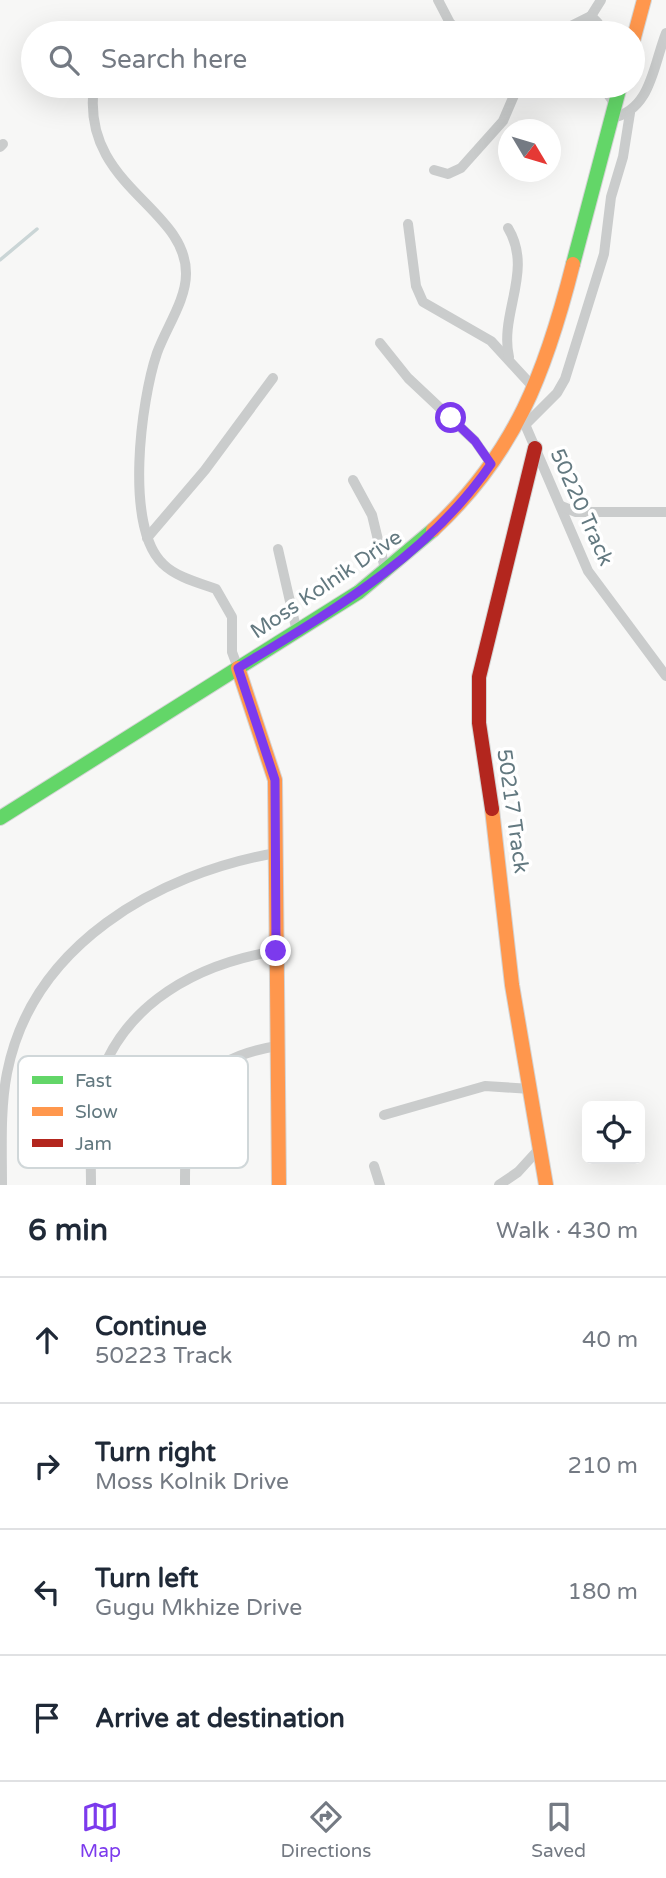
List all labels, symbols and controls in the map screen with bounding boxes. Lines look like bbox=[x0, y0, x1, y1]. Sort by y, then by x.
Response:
search box bbox=[21, 21, 645, 98]
icon: search bbox=[45, 41, 83, 79]
text: Search here bbox=[101, 44, 247, 75]
north arrow bbox=[498, 119, 561, 182]
route start bbox=[435, 402, 466, 433]
street label: 50220 Track bbox=[545, 445, 618, 570]
street label: Moss Kolnik Drive bbox=[246, 524, 407, 644]
street label: 50217 Track bbox=[491, 747, 534, 875]
route end bbox=[260, 935, 291, 966]
legend bbox=[18, 1056, 248, 1168]
text: Fast bbox=[75, 1070, 112, 1092]
text: Slow bbox=[75, 1101, 118, 1123]
map controls bbox=[582, 1101, 645, 1164]
button: locate bbox=[582, 1101, 645, 1164]
text: Jam bbox=[75, 1133, 112, 1155]
text: 6 min bbox=[28, 1212, 108, 1249]
text: Walk · 430 m bbox=[496, 1217, 638, 1245]
text: Continue bbox=[95, 1311, 207, 1342]
icon: ahead bbox=[28, 1321, 66, 1359]
text: 40 m bbox=[582, 1326, 638, 1354]
text: 50223 Track bbox=[95, 1342, 232, 1370]
text: Turn right bbox=[95, 1437, 216, 1468]
icon: right bbox=[28, 1447, 66, 1485]
text: 210 m bbox=[568, 1452, 638, 1480]
text: Moss Kolnik Drive bbox=[95, 1468, 289, 1496]
text: Turn left bbox=[95, 1563, 198, 1594]
icon: left bbox=[28, 1573, 66, 1611]
text: 180 m bbox=[568, 1578, 638, 1606]
text: Gugu Mkhize Drive bbox=[95, 1594, 302, 1622]
icon: arrive bbox=[28, 1699, 66, 1737]
text: Arrive at destination bbox=[95, 1703, 345, 1734]
tab: Map bbox=[80, 1798, 121, 1862]
tab: Directions bbox=[281, 1798, 372, 1862]
tab: Saved bbox=[531, 1798, 586, 1862]

